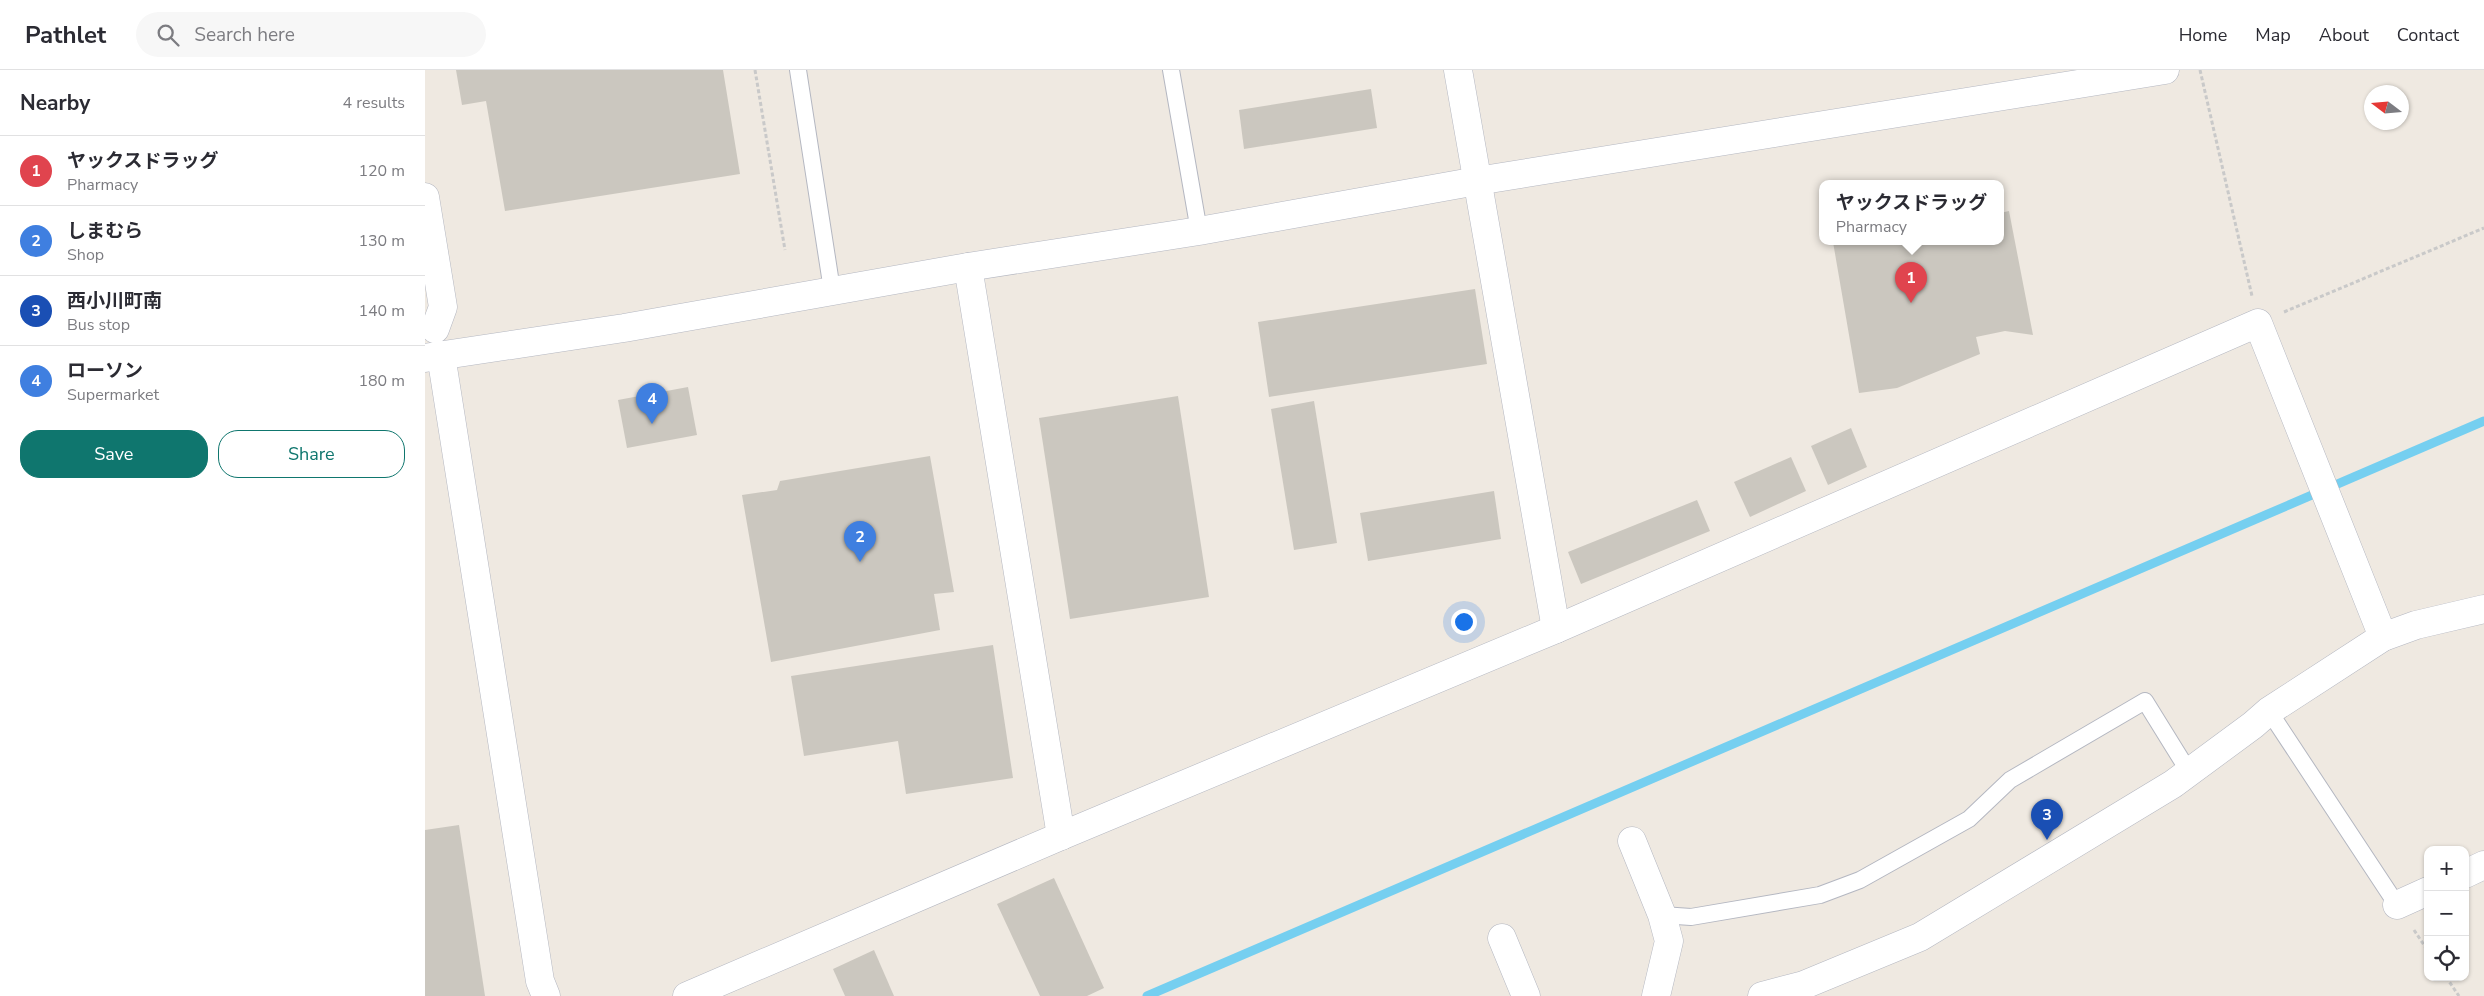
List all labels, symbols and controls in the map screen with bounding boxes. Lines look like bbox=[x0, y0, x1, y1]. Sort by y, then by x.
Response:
search box bbox=[136, 12, 486, 57]
text: Pathlet bbox=[25, 19, 106, 51]
icon: search bbox=[154, 21, 182, 49]
text: Search here bbox=[194, 22, 295, 48]
text: Home bbox=[2179, 23, 2227, 47]
text: Map bbox=[2255, 23, 2291, 47]
text: About bbox=[2319, 23, 2369, 47]
text: Contact bbox=[2397, 23, 2459, 47]
north arrow bbox=[2364, 85, 2409, 130]
text: Nearby bbox=[20, 89, 90, 117]
text: 4 results bbox=[343, 92, 405, 114]
text: ヤックスドラッグ bbox=[67, 148, 218, 174]
text: 1 bbox=[31, 160, 41, 182]
text: 120 m bbox=[358, 160, 405, 182]
text: Pharmacy bbox=[67, 174, 138, 196]
popup bbox=[1819, 180, 2004, 245]
text: ヤックスドラッグ bbox=[1836, 190, 1987, 216]
text: Pharmacy bbox=[1836, 216, 1907, 238]
text: しまむら bbox=[67, 218, 143, 244]
text: 2 bbox=[31, 230, 41, 252]
text: 130 m bbox=[358, 230, 405, 252]
text: Shop bbox=[67, 244, 104, 266]
pin: 1 bbox=[1895, 262, 1927, 303]
text: 西小川町南 bbox=[67, 288, 162, 314]
text: 3 bbox=[31, 300, 41, 322]
text: 140 m bbox=[358, 300, 405, 322]
text: Bus stop bbox=[67, 314, 130, 336]
text: ローソン bbox=[67, 358, 143, 384]
text: 4 bbox=[31, 370, 41, 392]
text: 180 m bbox=[358, 370, 405, 392]
pin: 4 bbox=[636, 383, 668, 424]
text: Supermarket bbox=[67, 384, 159, 406]
button: Save bbox=[20, 430, 208, 478]
button: Share bbox=[218, 430, 405, 478]
pin: 2 bbox=[844, 521, 876, 562]
your location bbox=[1451, 609, 1477, 635]
pin: 3 bbox=[2031, 799, 2063, 840]
map controls bbox=[2424, 846, 2469, 981]
button: + bbox=[2424, 846, 2469, 891]
button: − bbox=[2424, 891, 2469, 936]
button: locate bbox=[2424, 936, 2469, 981]

